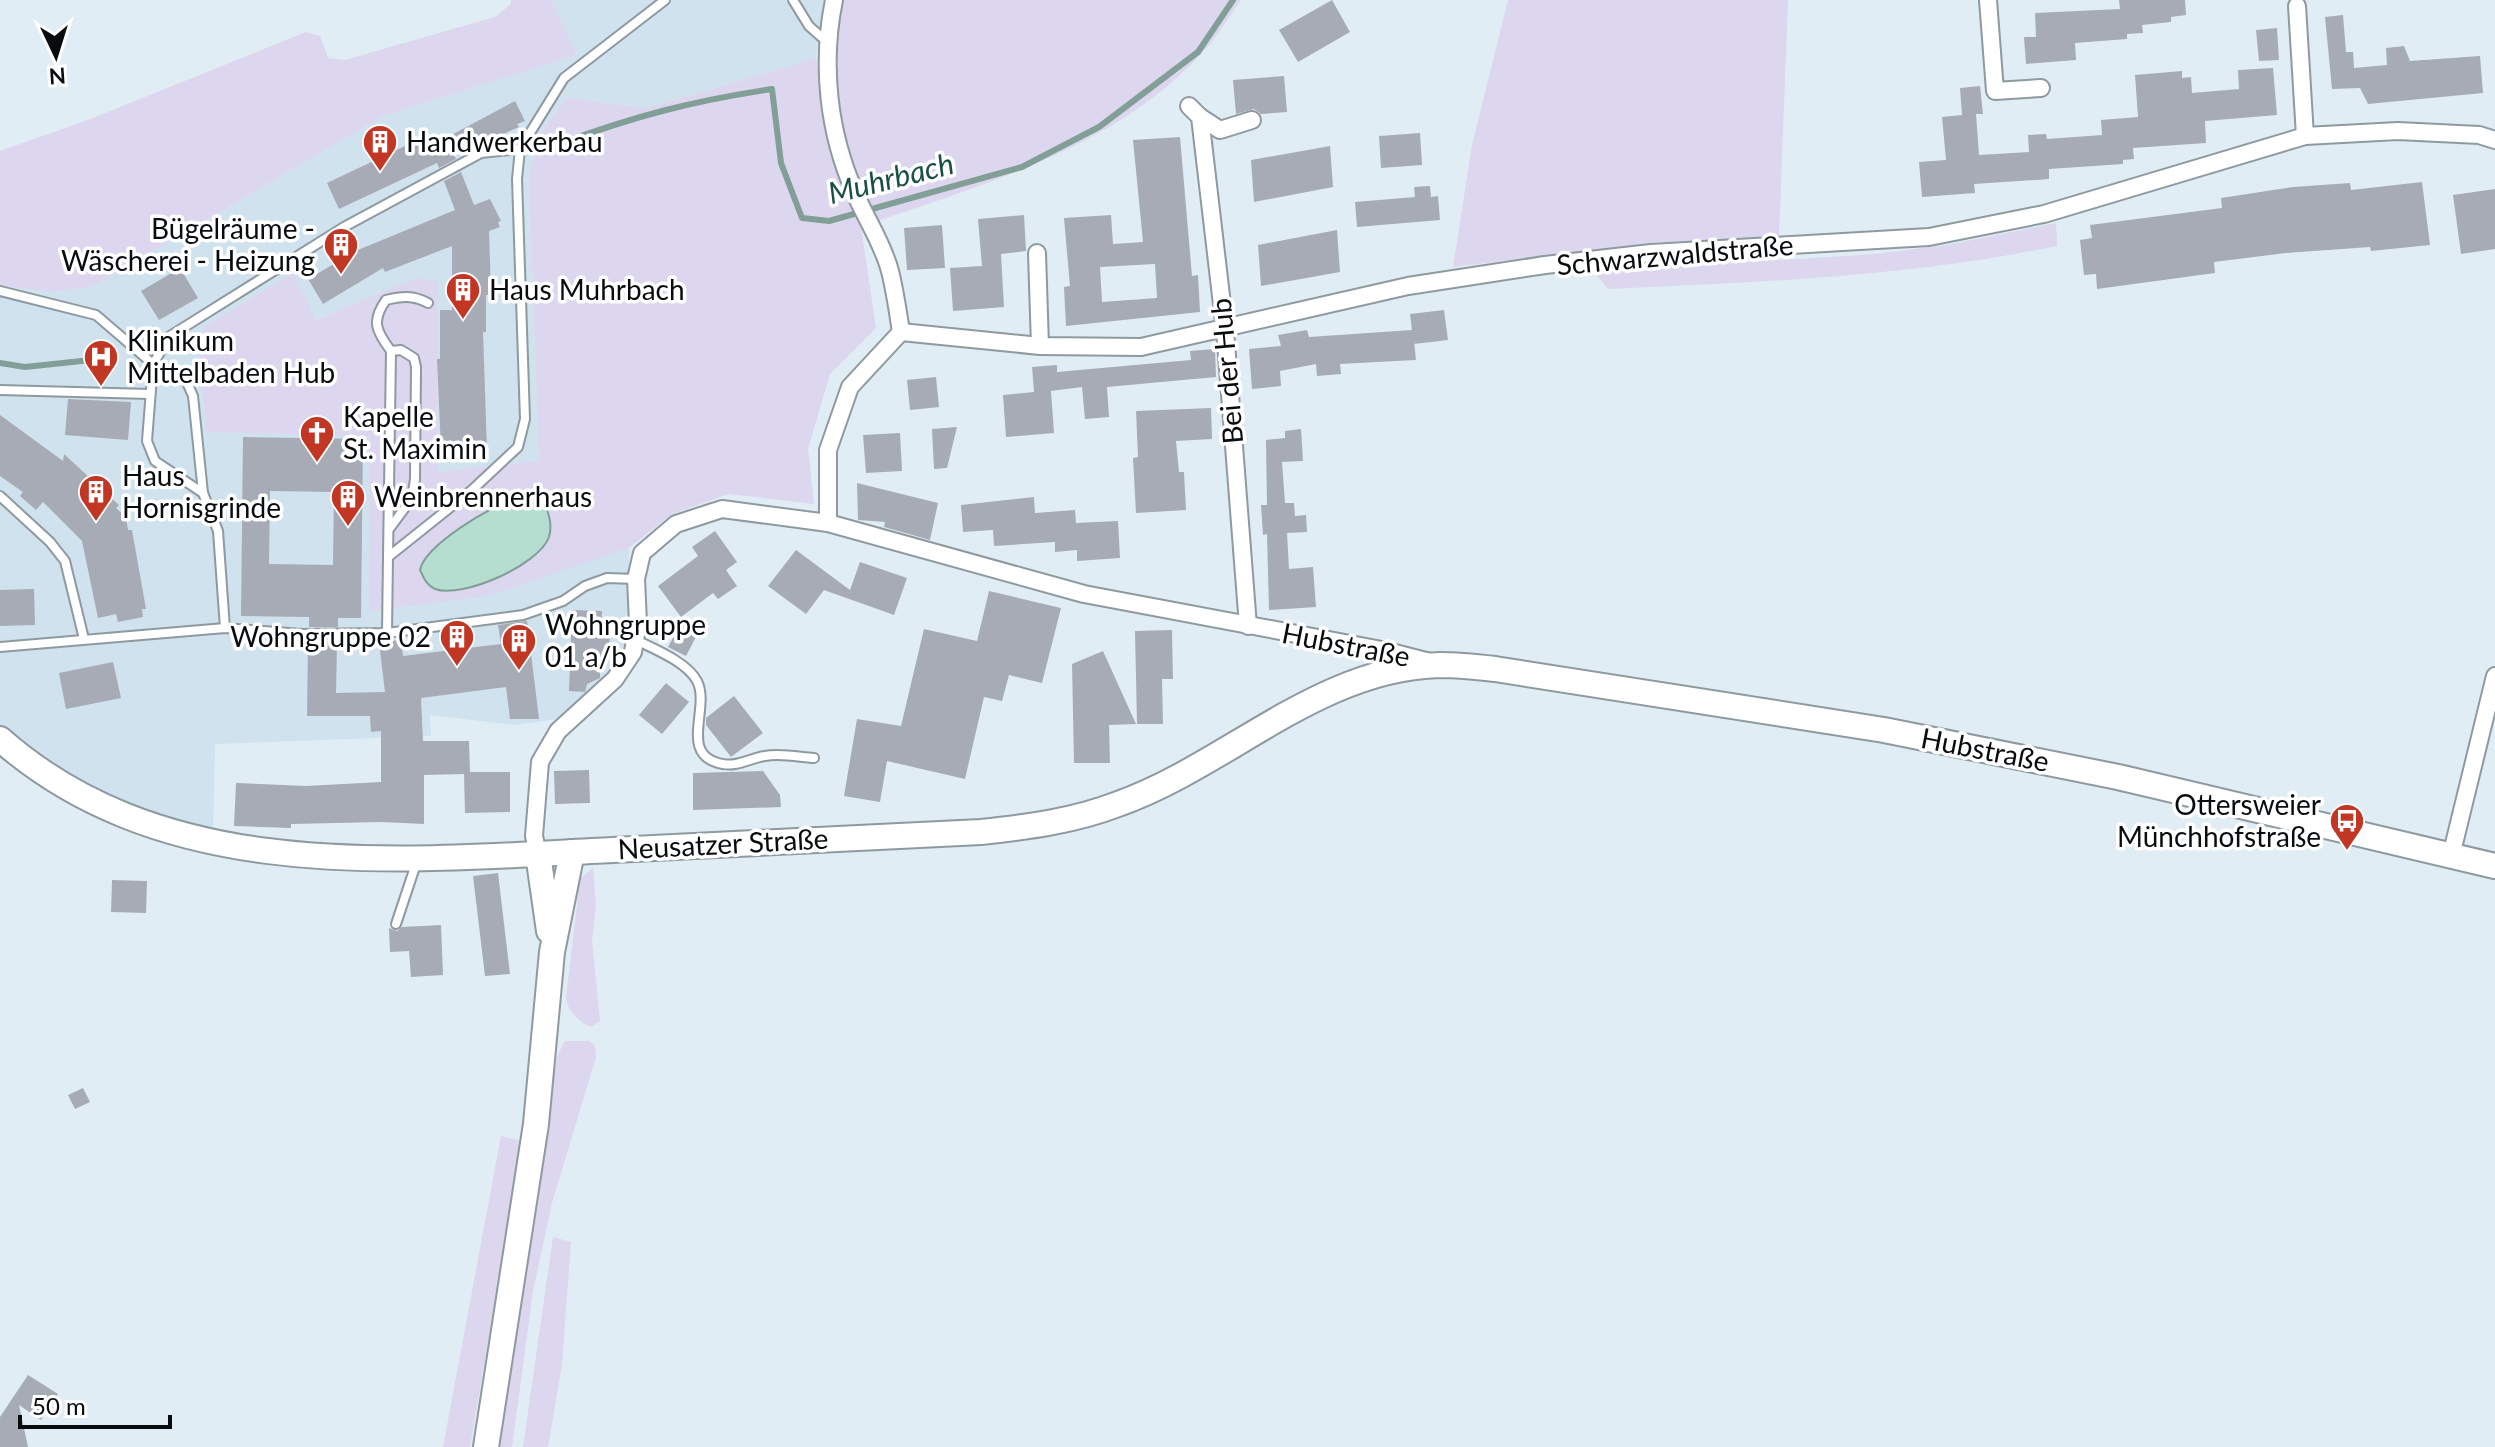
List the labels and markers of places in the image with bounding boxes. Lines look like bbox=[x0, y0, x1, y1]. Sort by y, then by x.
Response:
building icon: Handwerkerbau bbox=[361, 123, 399, 173]
place label: Handwerkerbau bbox=[406, 124, 603, 158]
place label: Bügelräume - Wäscherei - Heizung bbox=[61, 211, 315, 277]
building icon: Bügelräume - Wäscherei - Heizung bbox=[322, 226, 360, 276]
building icon: Haus Muhrbach bbox=[444, 271, 482, 321]
place label: Haus Muhrbach bbox=[489, 272, 685, 306]
place label: Klinikum Mittelbaden Hub bbox=[127, 323, 335, 389]
hospital icon: Klinikum Mittelbaden Hub bbox=[82, 338, 120, 388]
place label: Kapelle St. Maximin bbox=[343, 399, 487, 465]
church icon: Kapelle St. Maximin bbox=[298, 414, 336, 464]
place label: Haus Hornisgrinde bbox=[122, 458, 281, 524]
building icon: Haus Hornisgrinde bbox=[77, 473, 115, 523]
building icon: Weinbrennerhaus bbox=[329, 478, 367, 528]
place label: Weinbrennerhaus bbox=[374, 479, 592, 513]
place label: Wohngruppe 01 a/b bbox=[545, 607, 706, 673]
building icon: Wohngruppe 02 bbox=[438, 618, 476, 668]
place label: Wohngruppe 02 bbox=[230, 619, 431, 653]
building icon: Wohngruppe 01 a/b bbox=[500, 622, 538, 672]
place label: Ottersweier Münchhofstraße bbox=[2117, 787, 2321, 853]
bus stop icon: Ottersweier Münchhofstraße bbox=[2328, 802, 2366, 852]

